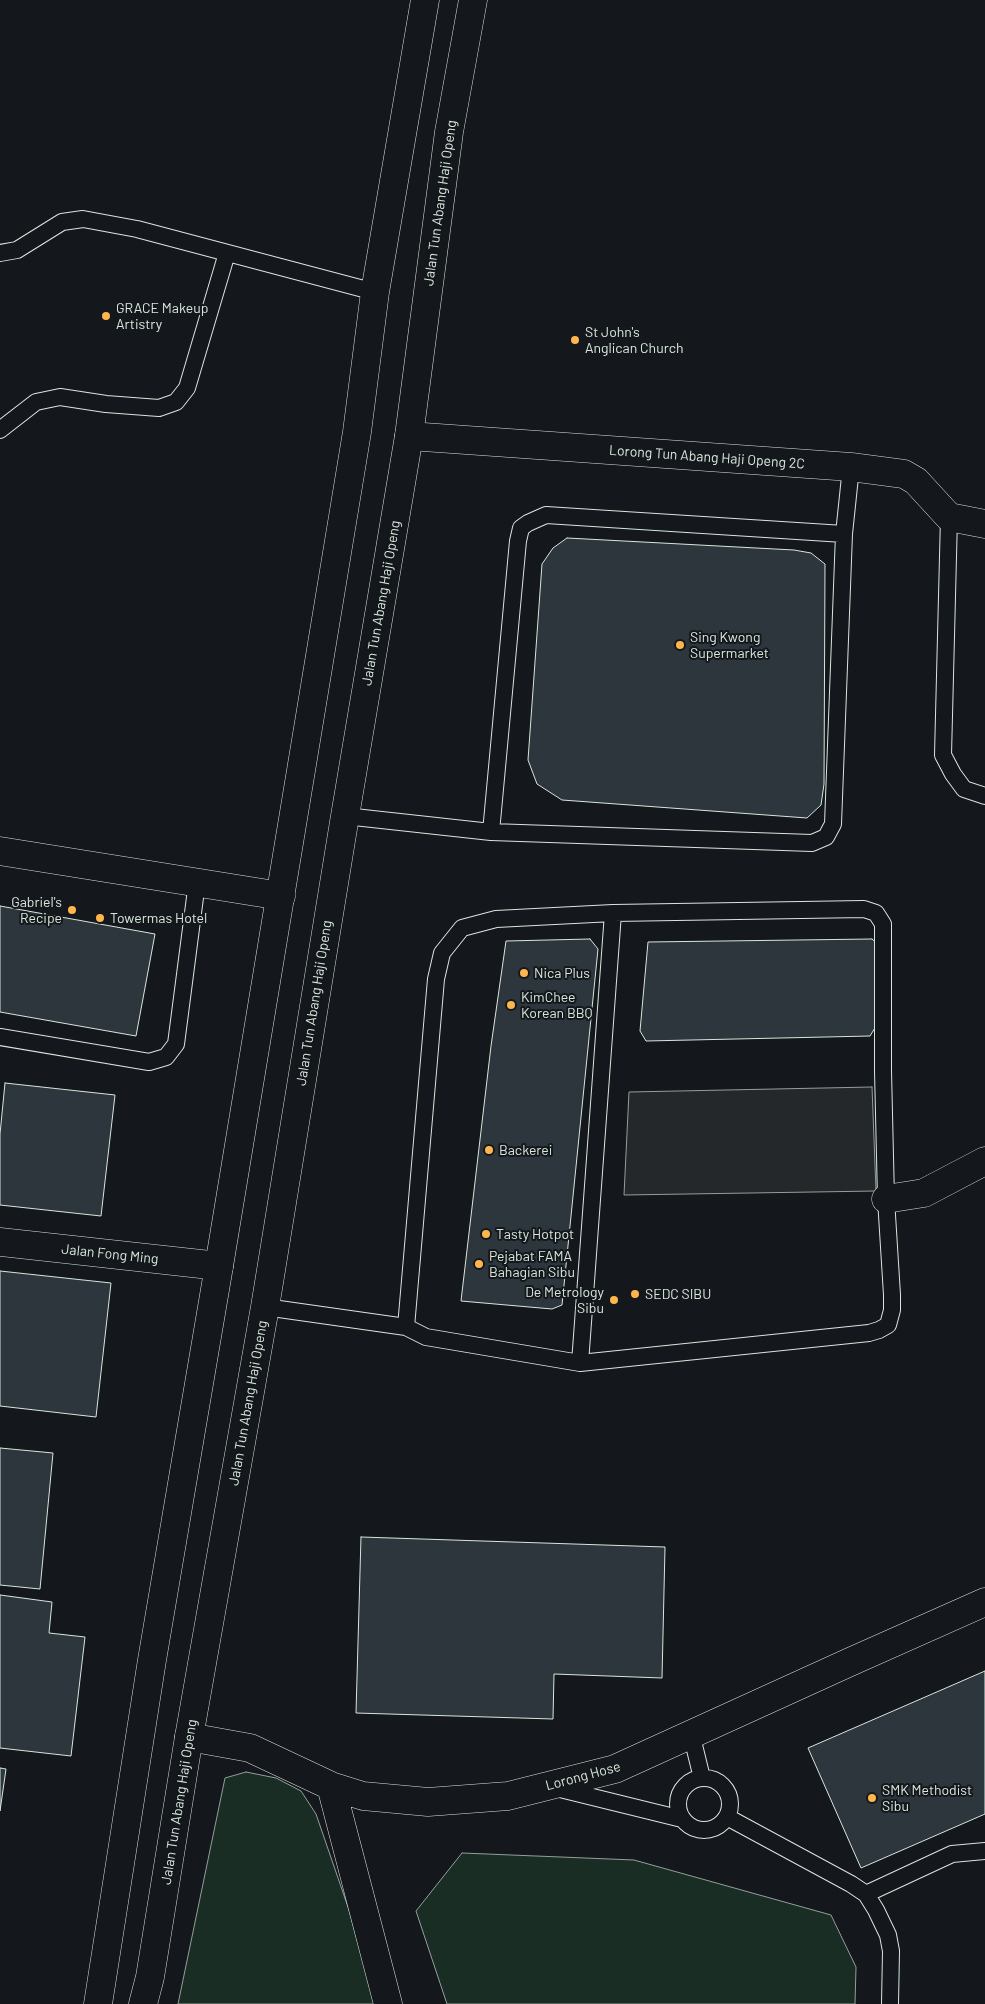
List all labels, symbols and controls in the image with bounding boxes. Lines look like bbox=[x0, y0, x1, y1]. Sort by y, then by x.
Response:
street label: Jalan Tun Abang Haji Openg bbox=[420, 119, 460, 287]
place label: GRACE Makeup Artistry bbox=[116, 300, 208, 332]
marker: GRACE Makeup Artistry bbox=[100, 310, 112, 322]
place label: St John's Anglican Church bbox=[585, 324, 684, 357]
marker: St John's Anglican Church bbox=[569, 334, 581, 346]
street label: Lorong Tun Abang Haji Openg 2C bbox=[609, 442, 805, 472]
street label: Jalan Tun Abang Haji Openg bbox=[358, 519, 404, 687]
place label: Sing Kwong Supermarket bbox=[690, 629, 769, 662]
marker: Sing Kwong Supermarket bbox=[674, 639, 686, 651]
place label: Gabriel's Recipe bbox=[11, 894, 62, 926]
marker: Gabriel's Recipe bbox=[66, 904, 78, 916]
place label: Towermas Hotel bbox=[110, 910, 207, 926]
marker: Towermas Hotel bbox=[94, 912, 106, 924]
street label: Jalan Tun Abang Haji Openg bbox=[293, 919, 335, 1087]
place label: Nica Plus bbox=[534, 965, 590, 981]
marker: Nica Plus bbox=[518, 967, 530, 979]
place label: KimChee Korean BBQ bbox=[521, 989, 592, 1022]
marker: KimChee Korean BBQ bbox=[505, 999, 517, 1011]
place label: Backerei bbox=[499, 1142, 552, 1158]
marker: Backerei bbox=[483, 1144, 495, 1156]
place label: Tasty Hotpot bbox=[496, 1226, 574, 1242]
marker: Tasty Hotpot bbox=[480, 1228, 492, 1240]
street label: Jalan Fong Ming bbox=[61, 1241, 159, 1267]
place label: Pejabat FAMA Bahagian Sibu bbox=[489, 1248, 575, 1280]
marker: Pejabat FAMA Bahagian Sibu bbox=[473, 1258, 485, 1270]
place label: De Metrology Sibu bbox=[525, 1284, 604, 1316]
place label: SEDC SIBU bbox=[645, 1286, 711, 1302]
marker: SEDC SIBU bbox=[629, 1288, 641, 1300]
marker: De Metrology Sibu bbox=[608, 1294, 620, 1306]
street label: Jalan Tun Abang Haji Openg bbox=[225, 1319, 271, 1487]
street label: Jalan Tun Abang Haji Openg bbox=[158, 1718, 200, 1886]
street label: Lorong Hose bbox=[544, 1758, 622, 1794]
place label: SMK Methodist Sibu bbox=[882, 1782, 972, 1814]
marker: SMK Methodist Sibu bbox=[866, 1792, 878, 1804]

